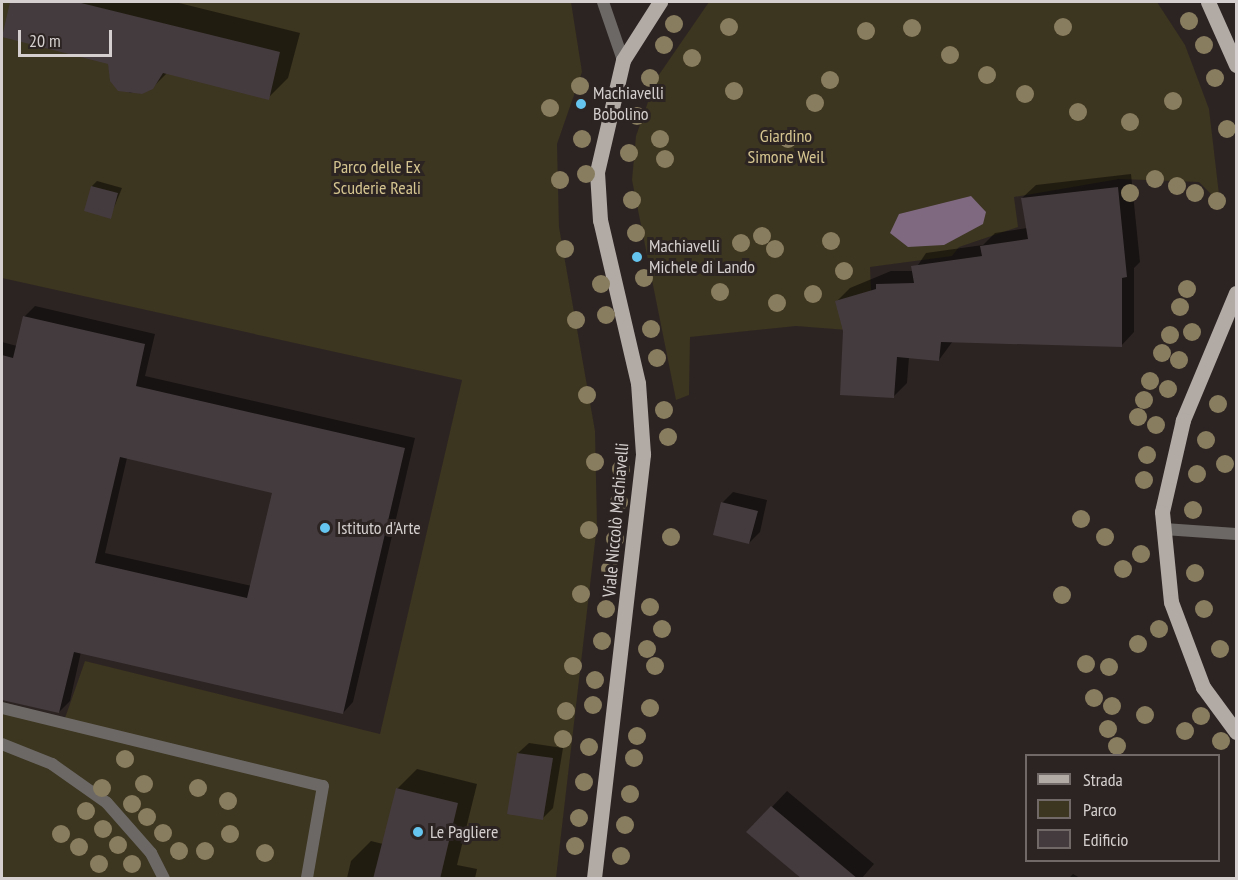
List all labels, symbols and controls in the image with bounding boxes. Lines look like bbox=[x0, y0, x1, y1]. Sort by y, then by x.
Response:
scale bar bbox=[21, 18, 116, 56]
text: 20 m bbox=[29, 29, 61, 52]
place label: Machiavelli Bobolino bbox=[593, 83, 664, 125]
marker: Machiavelli Bobolino bbox=[574, 97, 588, 111]
park label: Giardino Simone Weil bbox=[747, 126, 825, 168]
park label: Parco delle Ex Scuderie Reali bbox=[333, 157, 421, 200]
place label: Machiavelli Michele di Lando bbox=[649, 236, 755, 278]
marker: Machiavelli Michele di Lando bbox=[630, 250, 644, 264]
street label: Viale Niccolò Machiavelli bbox=[598, 442, 634, 598]
place label: Istituto d'Arte bbox=[337, 517, 421, 539]
marker: Istituto d'Arte bbox=[318, 521, 332, 535]
legend bbox=[1025, 754, 1220, 862]
text: Strada bbox=[1083, 768, 1123, 791]
text: Parco bbox=[1083, 798, 1117, 821]
place label: Le Pagliere bbox=[430, 821, 498, 843]
marker: Le Pagliere bbox=[411, 825, 425, 839]
text: Edificio bbox=[1083, 828, 1128, 851]

